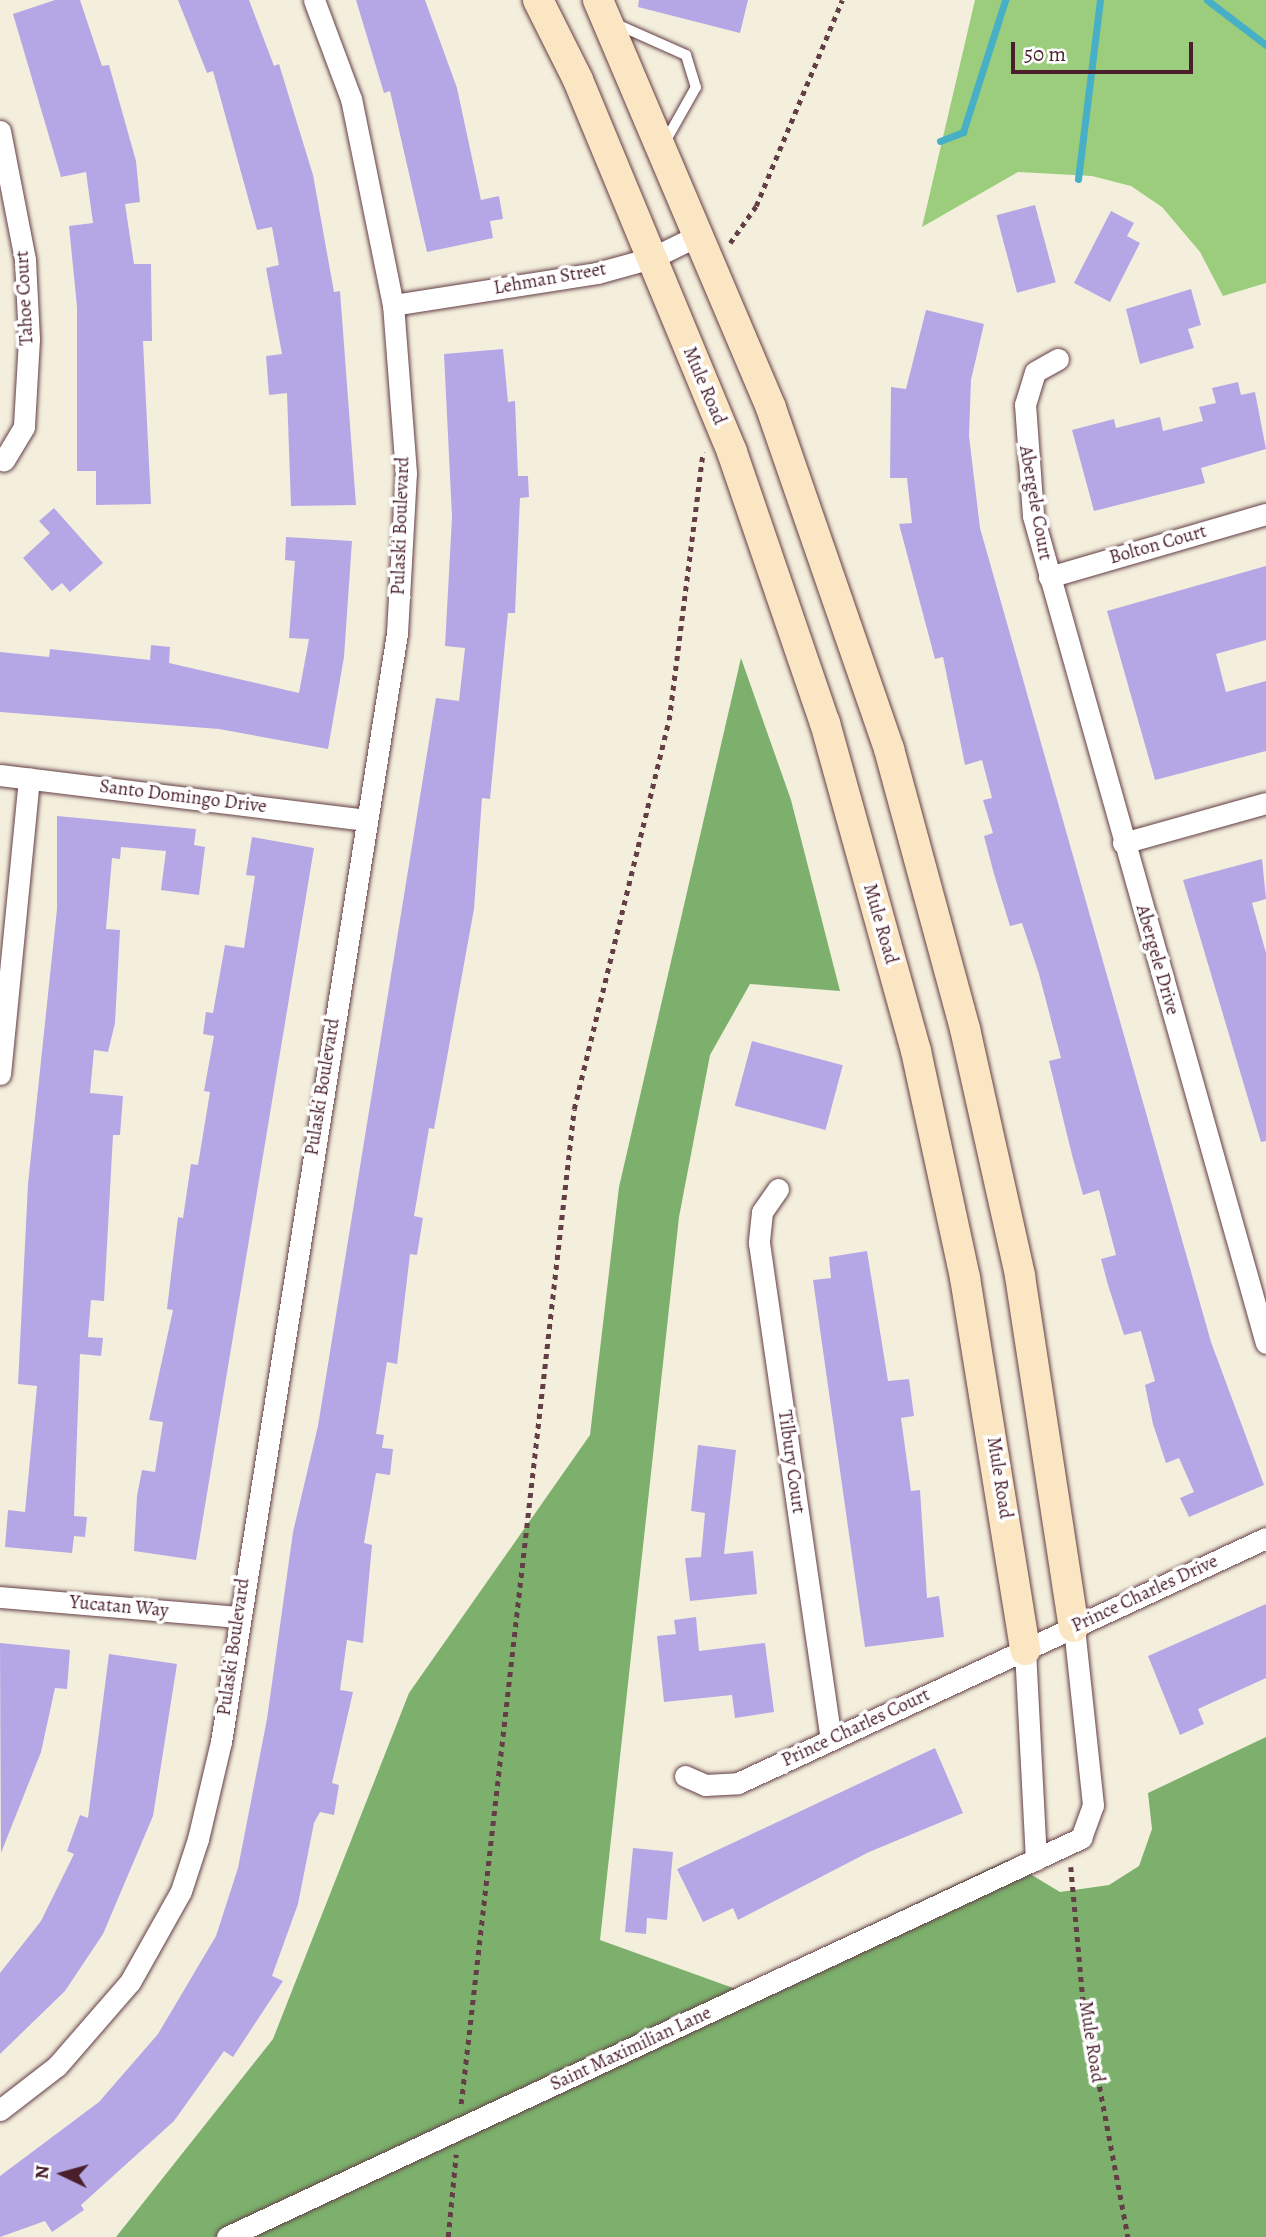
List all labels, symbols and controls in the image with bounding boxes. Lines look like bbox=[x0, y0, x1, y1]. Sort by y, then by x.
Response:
scale bar bbox=[1014, 28, 1196, 72]
text: 50 m bbox=[1024, 40, 1066, 68]
street label: Tahoe Court bbox=[11, 250, 39, 346]
street label: Lehman Street bbox=[492, 258, 608, 300]
street label: Mule Road bbox=[677, 344, 731, 428]
street label: Abergele Court bbox=[1014, 444, 1056, 562]
street label: Pulaski Boulevard bbox=[387, 456, 415, 596]
street label: Bolton Court bbox=[1107, 520, 1209, 570]
street label: Santo Domingo Drive bbox=[98, 775, 268, 819]
street label: Mule Road bbox=[858, 881, 902, 967]
street label: Abergele Drive bbox=[1130, 902, 1184, 1018]
street label: Pulaski Boulevard bbox=[301, 1017, 345, 1157]
street label: Tilbury Court bbox=[772, 1409, 810, 1515]
street label: Mule Road bbox=[981, 1435, 1017, 1521]
street label: Prince Charles Drive bbox=[1068, 1550, 1222, 1638]
street label: Pulaski Boulevard bbox=[213, 1577, 255, 1717]
street label: Yucatan Way bbox=[69, 1591, 169, 1623]
street label: Prince Charles Court bbox=[778, 1684, 934, 1772]
street label: Mule Road bbox=[1073, 1999, 1109, 2085]
street label: Saint Maximilian Lane bbox=[547, 2002, 715, 2096]
north arrow bbox=[28, 2139, 98, 2209]
text: N bbox=[29, 2164, 56, 2180]

